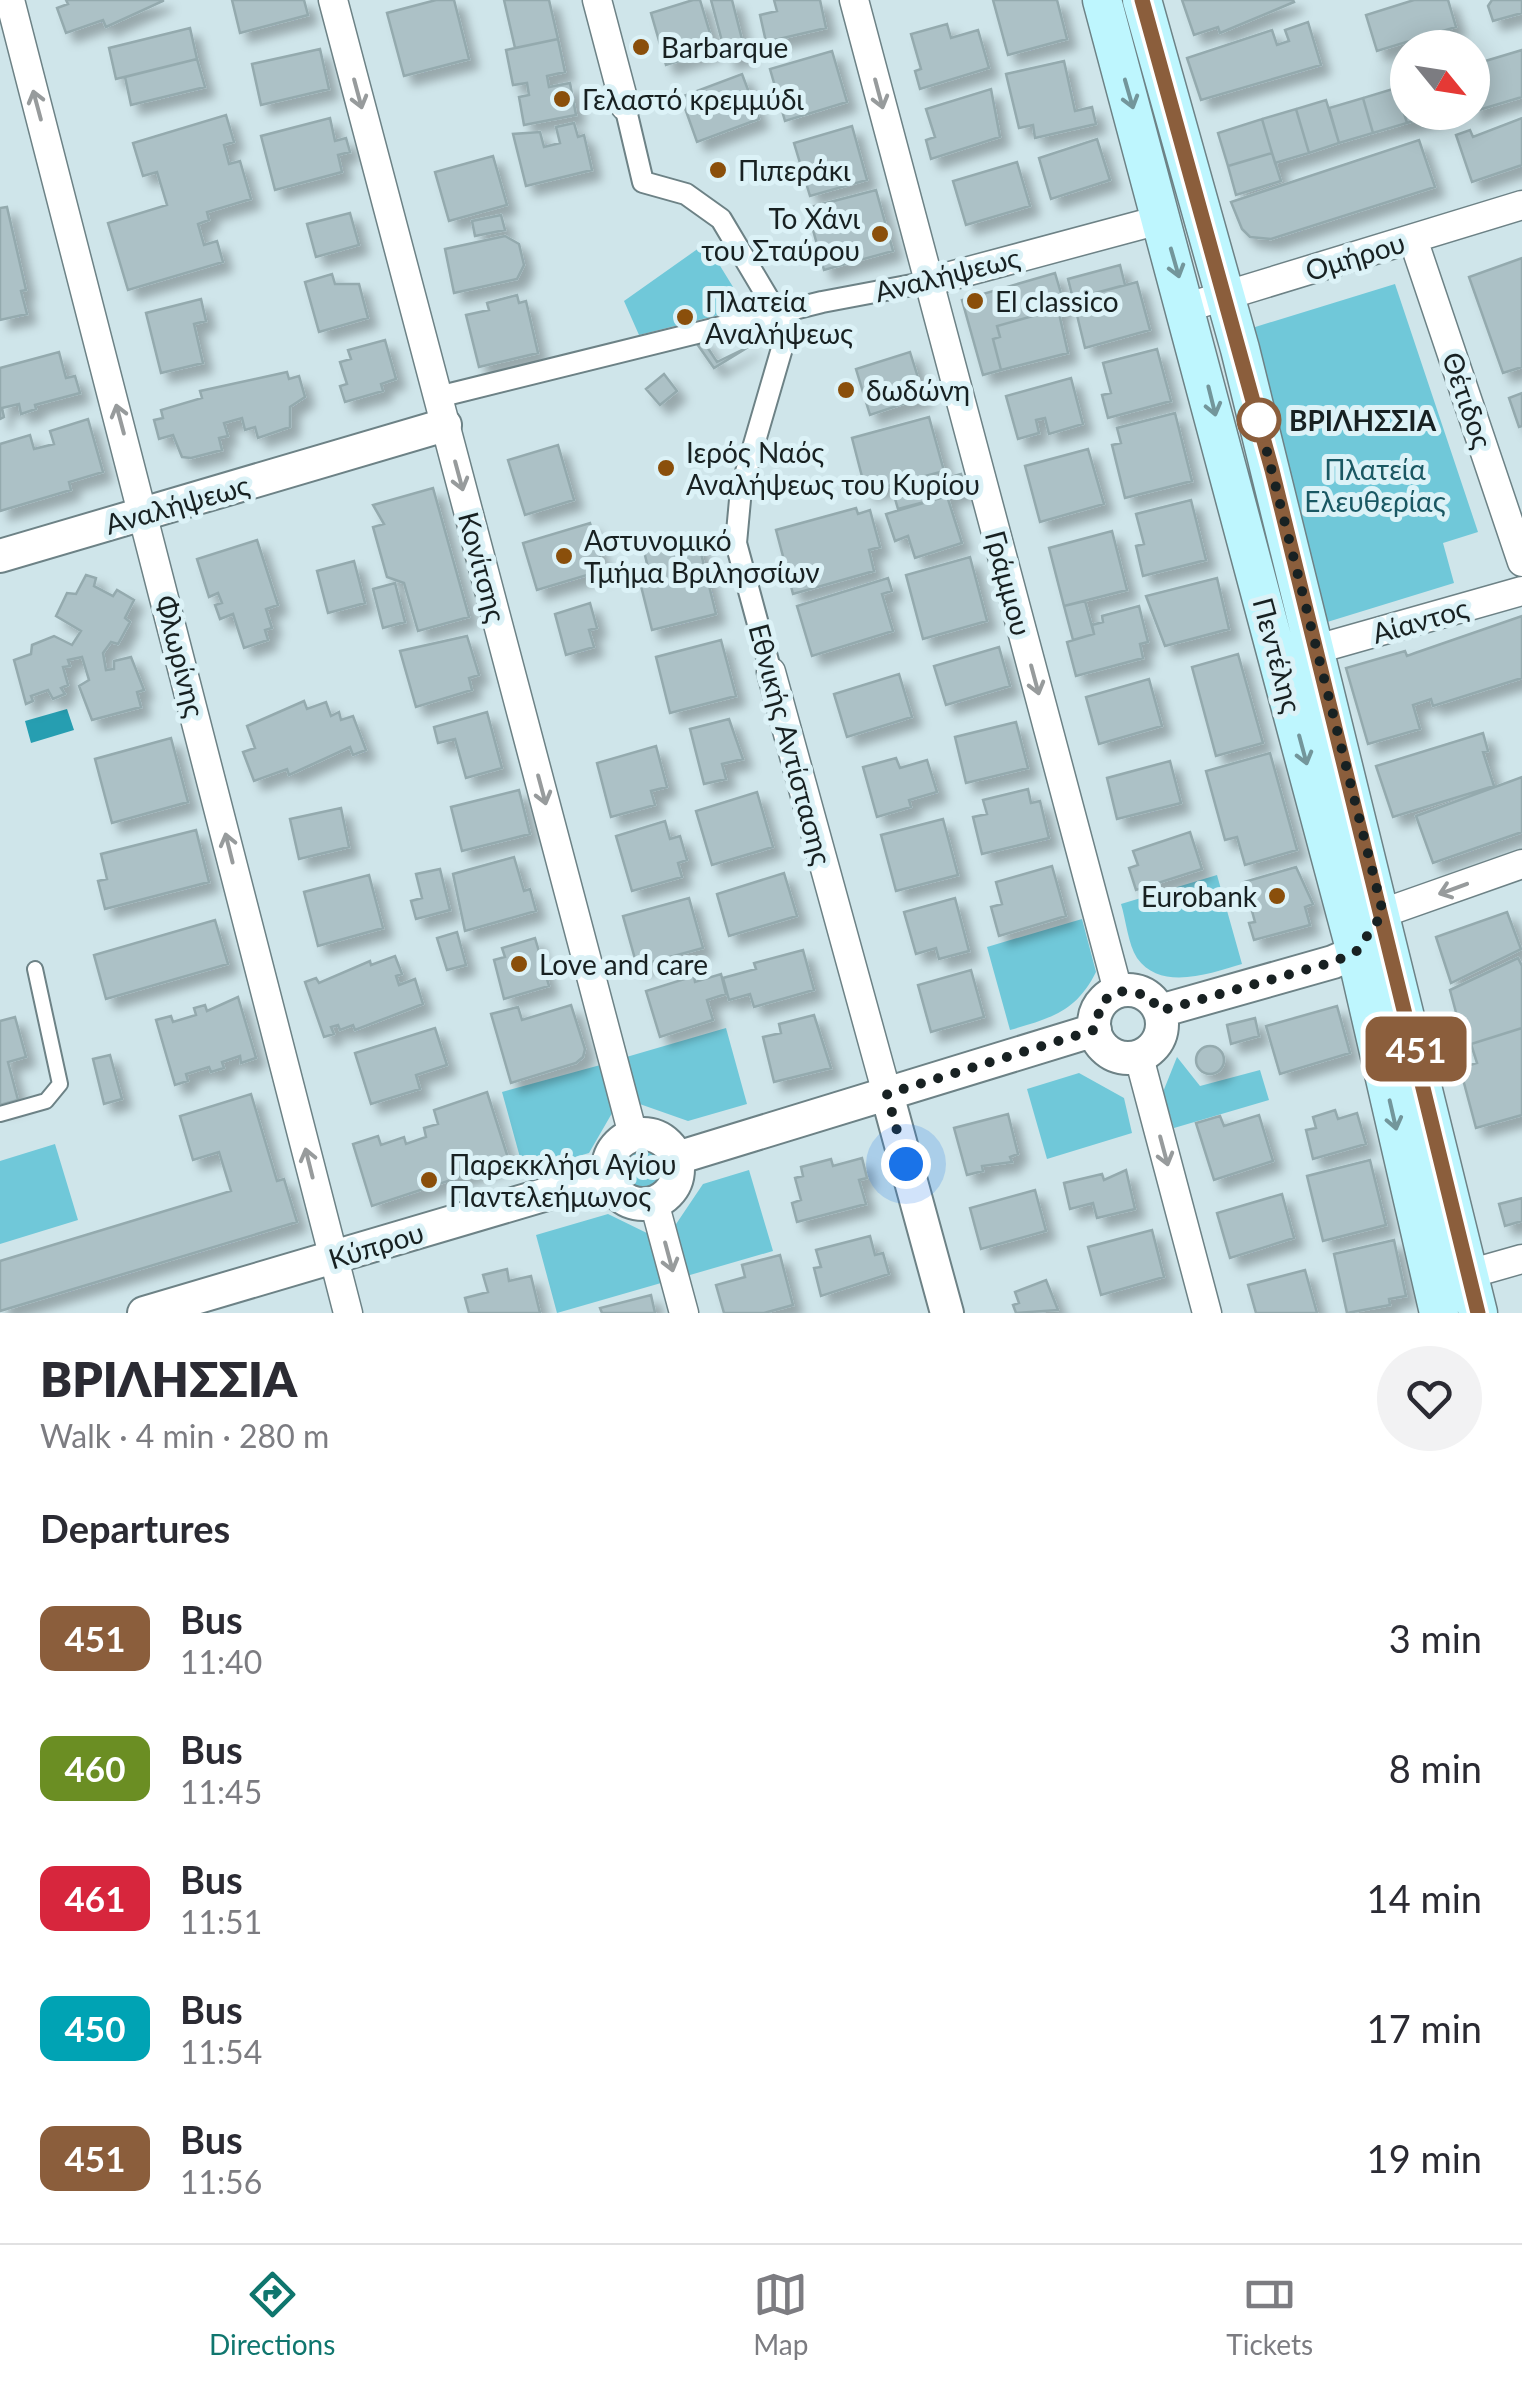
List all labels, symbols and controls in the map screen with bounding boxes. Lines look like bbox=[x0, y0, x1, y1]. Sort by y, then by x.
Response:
place label: Barbarque bbox=[661, 30, 788, 64]
north arrow bbox=[1390, 30, 1490, 130]
map controls bbox=[1390, 30, 1490, 130]
marker: Barbarque bbox=[630, 36, 652, 58]
one-way arrow bbox=[871, 77, 889, 109]
one-way arrow bbox=[350, 78, 369, 109]
one-way arrow bbox=[1120, 78, 1139, 109]
place label: Γελαστό κρεμμύδι bbox=[582, 82, 804, 116]
marker: Γελαστό κρεμμύδι bbox=[551, 88, 573, 110]
one-way arrow bbox=[27, 90, 46, 121]
place label: Πιπεράκι bbox=[738, 153, 851, 187]
marker: Πιπεράκι bbox=[707, 159, 729, 181]
place label: Το Χάνι του Σταύρου bbox=[701, 201, 861, 267]
marker: Το Χάνι του Σταύρου bbox=[869, 223, 891, 245]
street label: Ομήρου bbox=[1301, 225, 1409, 287]
street label: Αναλήψεως bbox=[871, 240, 1023, 308]
one-way arrow bbox=[1167, 247, 1186, 278]
place label: Πλατεία Αναλήψεως bbox=[705, 284, 853, 350]
place label: El classico bbox=[995, 284, 1119, 318]
marker: El classico bbox=[964, 290, 986, 312]
marker: Πλατεία Αναλήψεως bbox=[674, 306, 696, 328]
street label: Θέτιδος bbox=[1436, 347, 1500, 453]
place label: δωδώνη bbox=[866, 373, 970, 407]
marker: δωδώνη bbox=[835, 379, 857, 401]
one-way arrow bbox=[1204, 384, 1222, 416]
marker: ΒΡΙΛΗΣΣΙΑ bbox=[1238, 399, 1280, 441]
place label: ΒΡΙΛΗΣΣΙΑ bbox=[1289, 403, 1437, 437]
one-way arrow bbox=[109, 404, 128, 435]
place label: Ιερός Ναός Αναλήψεως του Κυρίου bbox=[686, 435, 980, 501]
park label: Πλατεία Ελευθερίας bbox=[1304, 452, 1446, 518]
marker: Ιερός Ναός Αναλήψεως του Κυρίου bbox=[655, 457, 677, 479]
one-way arrow bbox=[450, 460, 469, 491]
street label: Αναλήψεως bbox=[101, 467, 253, 541]
street label: Κονίτσης bbox=[452, 508, 514, 626]
place label: Αστυνομικό Τμήμα Βριλησσίων bbox=[584, 523, 820, 589]
street label: Γράμμου bbox=[979, 527, 1039, 639]
marker: Αστυνομικό Τμήμα Βριλησσίων bbox=[553, 545, 575, 567]
street label: Αίαντος bbox=[1368, 590, 1472, 650]
street label: Φλωρίνης bbox=[149, 591, 213, 721]
street label: Πεντέλης bbox=[1246, 594, 1310, 716]
street label: Εθνικής Αντίστασης bbox=[742, 620, 840, 868]
one-way arrow bbox=[1026, 664, 1045, 695]
one-way arrow bbox=[1294, 734, 1313, 765]
one-way arrow bbox=[534, 774, 552, 806]
one-way arrow bbox=[219, 833, 238, 864]
place label: Eurobank bbox=[1141, 879, 1258, 913]
one-way arrow bbox=[1438, 881, 1469, 899]
marker: Eurobank bbox=[1266, 885, 1288, 907]
place label: Love and care bbox=[539, 947, 708, 981]
marker: Love and care bbox=[508, 953, 530, 975]
line badge: 451 bbox=[1358, 1016, 1474, 1082]
text: 451 bbox=[1386, 1028, 1446, 1070]
one-way arrow bbox=[1385, 1098, 1403, 1130]
one-way arrow bbox=[1156, 1135, 1175, 1166]
your location bbox=[881, 1139, 931, 1189]
place label: Παρεκκλήσι Αγίου Παντελεήμωνος bbox=[449, 1147, 676, 1213]
one-way arrow bbox=[299, 1148, 317, 1180]
marker: Παρεκκλήσι Αγίου Παντελεήμωνος bbox=[418, 1169, 440, 1191]
street label: Κύπρου bbox=[324, 1214, 428, 1276]
one-way arrow bbox=[661, 1241, 680, 1273]
button: heart bbox=[1377, 1346, 1482, 1451]
text: ΒΡΙΛΗΣΣΙΑ bbox=[40, 1350, 297, 1407]
text: Walk · 4 min · 280 m bbox=[40, 1416, 329, 1455]
text: Departures bbox=[40, 1505, 230, 1551]
text: Bus bbox=[180, 1596, 243, 1642]
text: 3 min bbox=[1389, 1615, 1482, 1661]
text: 451 bbox=[65, 1617, 125, 1659]
text: 11:40 bbox=[180, 1642, 262, 1681]
text: Bus bbox=[180, 1726, 243, 1772]
text: 8 min bbox=[1389, 1745, 1482, 1791]
text: 460 bbox=[65, 1747, 125, 1789]
text: 11:45 bbox=[180, 1772, 262, 1811]
text: Bus bbox=[180, 1856, 243, 1902]
text: 14 min bbox=[1367, 1875, 1482, 1921]
text: 461 bbox=[65, 1877, 125, 1919]
text: 11:51 bbox=[180, 1902, 262, 1941]
text: Bus bbox=[180, 1986, 243, 2032]
text: 17 min bbox=[1367, 2005, 1482, 2051]
text: 450 bbox=[65, 2007, 125, 2049]
text: 11:54 bbox=[180, 2032, 262, 2071]
text: Bus bbox=[180, 2116, 243, 2162]
text: 19 min bbox=[1367, 2135, 1482, 2181]
text: 451 bbox=[65, 2137, 125, 2179]
text: 11:56 bbox=[180, 2162, 262, 2201]
tab: Directions bbox=[209, 2267, 335, 2361]
tab: Map bbox=[753, 2267, 808, 2361]
tab: Tickets bbox=[1226, 2267, 1313, 2361]

